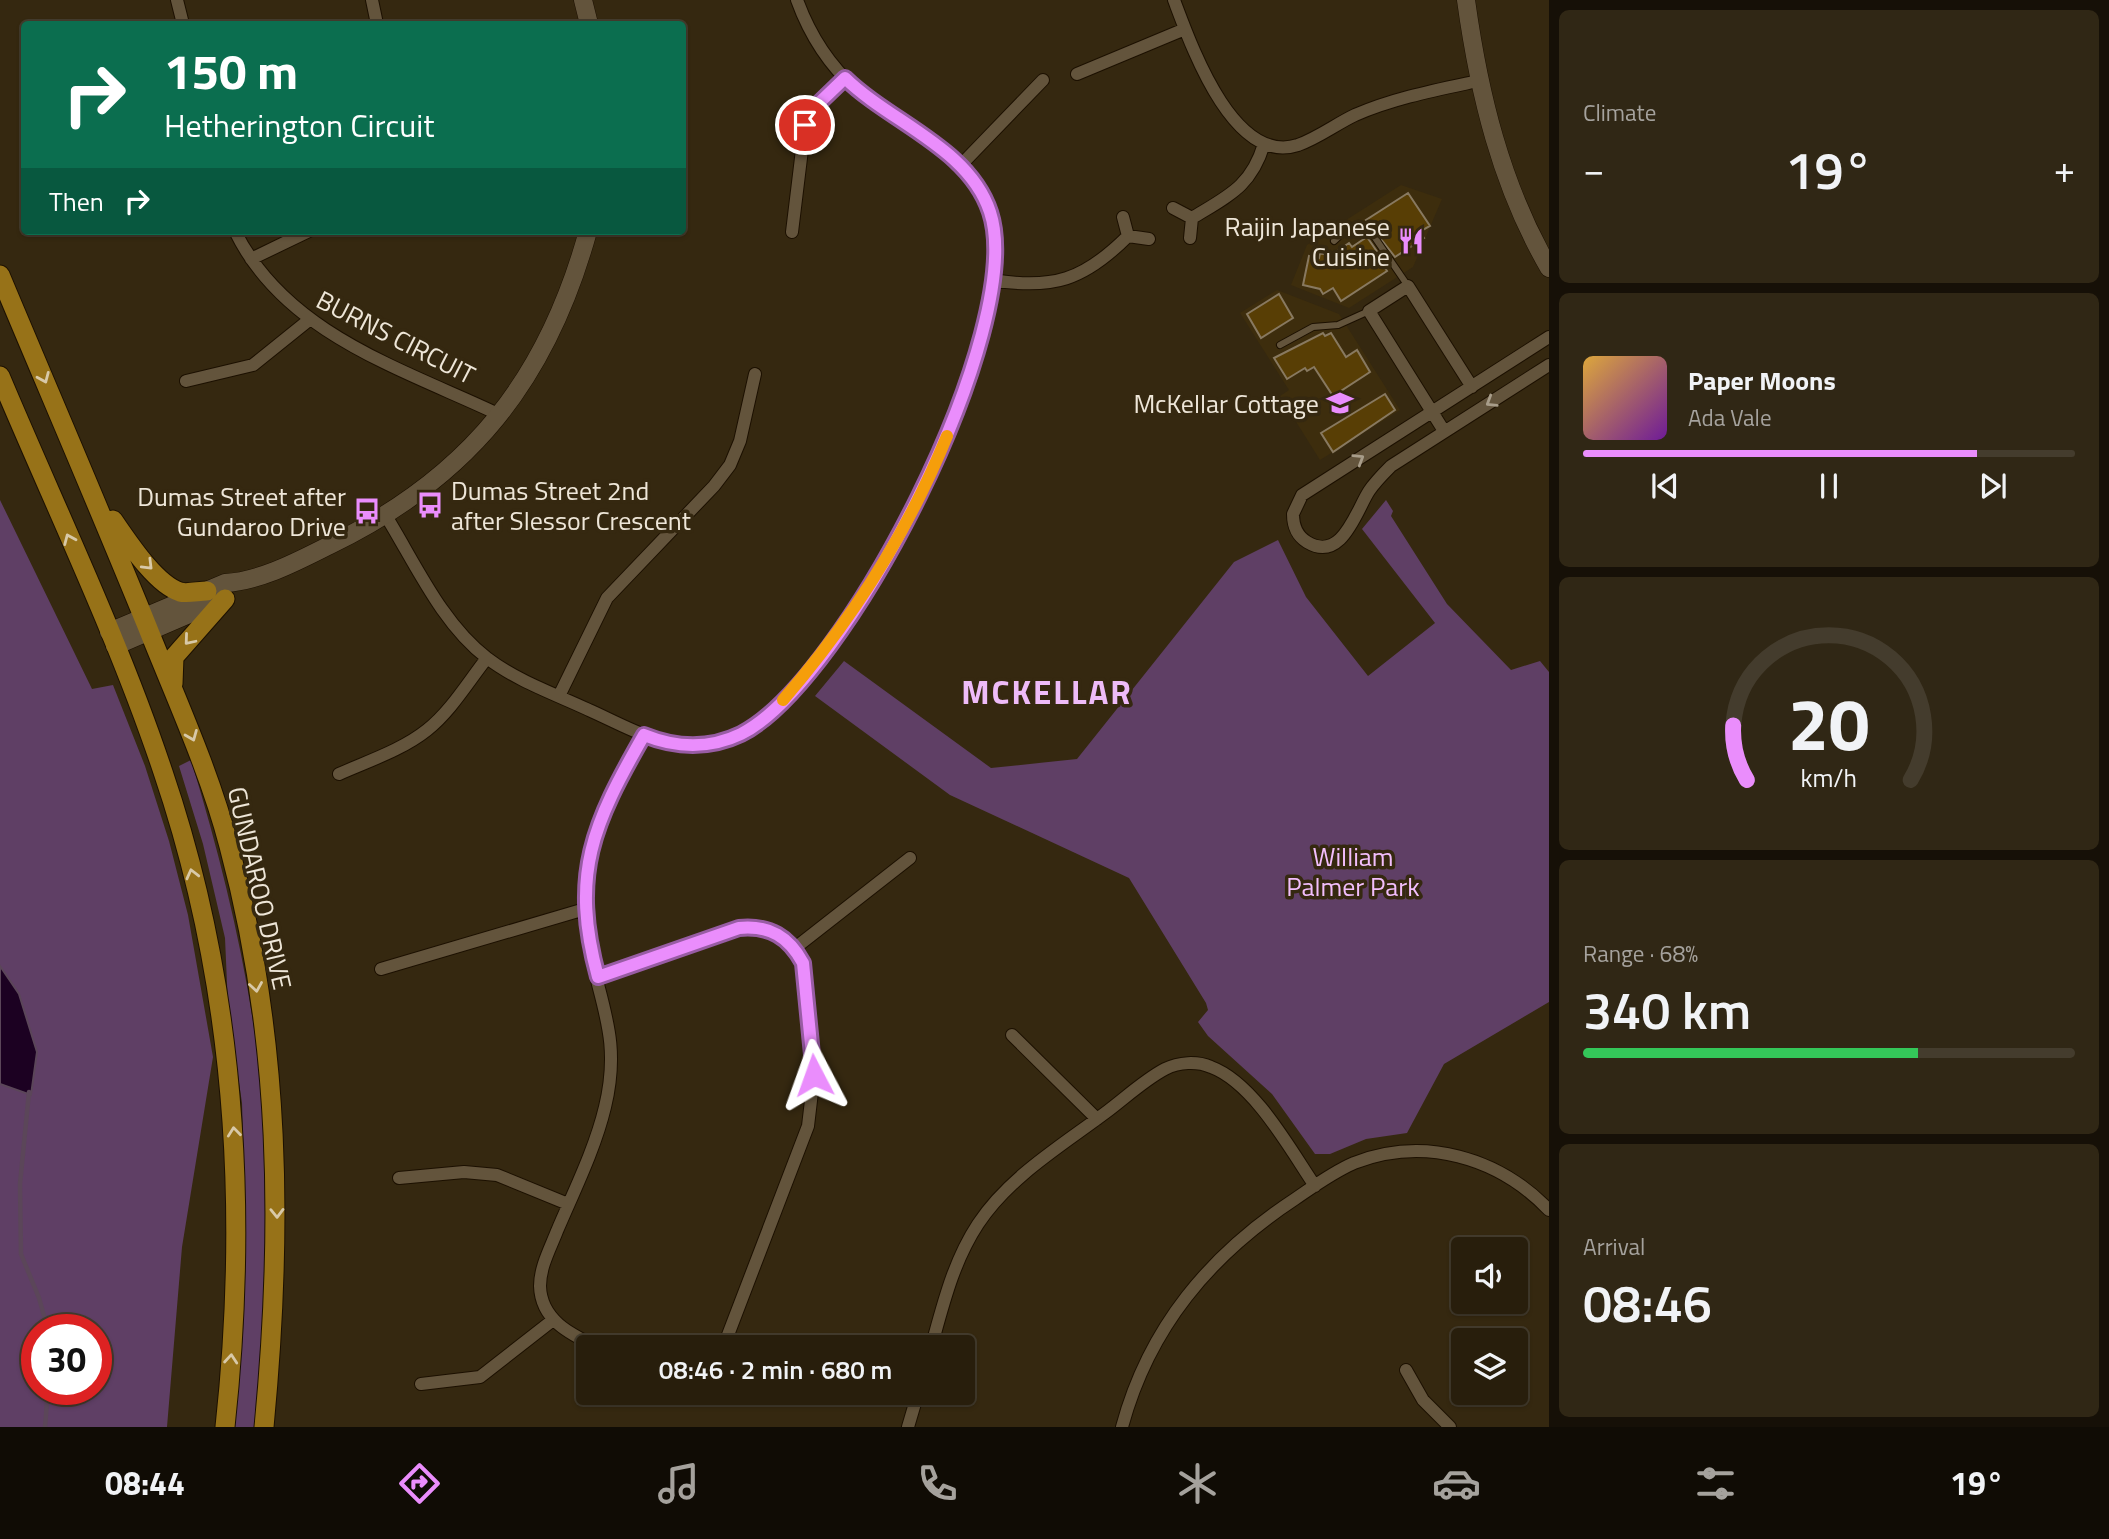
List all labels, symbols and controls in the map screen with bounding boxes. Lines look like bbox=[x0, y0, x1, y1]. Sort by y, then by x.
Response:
text: 150 m bbox=[164, 33, 298, 108]
icon: right bbox=[49, 49, 140, 140]
pin bbox=[775, 95, 835, 155]
text: Climate bbox=[1583, 95, 1656, 130]
text: Hetherington Circuit bbox=[164, 101, 435, 149]
icon: arrive bbox=[786, 106, 824, 144]
text: 19° bbox=[1785, 130, 1873, 209]
text: − bbox=[1583, 140, 1604, 198]
text: + bbox=[2054, 140, 2075, 198]
text: Then bbox=[49, 182, 104, 221]
icon: right bbox=[118, 182, 156, 220]
place label: Raijin Japanese Cuisine bbox=[1225, 207, 1390, 276]
restaurant icon: Raijin Japanese Cuisine bbox=[1396, 226, 1426, 256]
street label: BURNS CIRCUIT bbox=[310, 280, 483, 394]
text: Paper Moons bbox=[1688, 361, 1836, 400]
one-way arrow bbox=[36, 371, 50, 383]
place label: McKellar Cottage bbox=[1133, 384, 1319, 423]
school or university icon: McKellar Cottage bbox=[1325, 388, 1355, 418]
one-way arrow bbox=[1486, 393, 1499, 406]
text: Ada Vale bbox=[1688, 400, 1772, 435]
one-way arrow bbox=[1352, 454, 1365, 467]
icon: previous bbox=[1646, 467, 1684, 505]
icon: pause bbox=[1810, 467, 1848, 505]
icon: next bbox=[1974, 467, 2012, 505]
place label: Dumas Street 2nd after Slessor Crescent bbox=[451, 471, 691, 540]
place label: Dumas Street after Gundaroo Drive bbox=[137, 477, 346, 546]
bus stop icon: Dumas Street 2nd after Slessor Crescent bbox=[415, 490, 445, 520]
bus stop icon: Dumas Street after Gundaroo Drive bbox=[352, 496, 382, 526]
one-way arrow bbox=[63, 534, 77, 547]
one-way arrow bbox=[139, 556, 152, 569]
one-way arrow bbox=[185, 631, 197, 644]
district label: MCKELLAR bbox=[961, 667, 1133, 717]
text: 20 bbox=[1788, 668, 1870, 778]
one-way arrow bbox=[184, 728, 198, 741]
text: km/h bbox=[1801, 758, 1857, 796]
street label: GUNDAROO DRIVE bbox=[218, 783, 302, 993]
park label: William Palmer Park bbox=[1286, 837, 1420, 906]
one-way arrow bbox=[186, 868, 201, 880]
text: Range · 68% bbox=[1583, 936, 1698, 971]
text: 340 km bbox=[1583, 970, 1751, 1049]
one-way arrow bbox=[249, 981, 264, 993]
position arrow bbox=[777, 1038, 851, 1112]
one-way arrow bbox=[227, 1126, 242, 1137]
one-way arrow bbox=[269, 1208, 284, 1219]
text: Arrival bbox=[1583, 1229, 1645, 1264]
map controls bbox=[1451, 1237, 1528, 1405]
button: sound bbox=[1451, 1237, 1528, 1314]
text: 08:46 bbox=[1583, 1263, 1712, 1342]
speed limit sign: 30 bbox=[21, 1314, 112, 1405]
button: layers bbox=[1451, 1328, 1528, 1405]
text: 08:46 · 2 min · 680 m bbox=[659, 1350, 892, 1389]
one-way arrow bbox=[223, 1353, 238, 1364]
text: 08:44 bbox=[105, 1459, 185, 1507]
icon: directions bbox=[395, 1459, 444, 1508]
icon: music bbox=[654, 1459, 703, 1508]
icon: phone bbox=[913, 1459, 962, 1508]
icon: climate bbox=[1173, 1459, 1222, 1508]
icon: car bbox=[1432, 1459, 1481, 1508]
icon: filters bbox=[1691, 1459, 1740, 1508]
text: 19° bbox=[1950, 1459, 2004, 1507]

